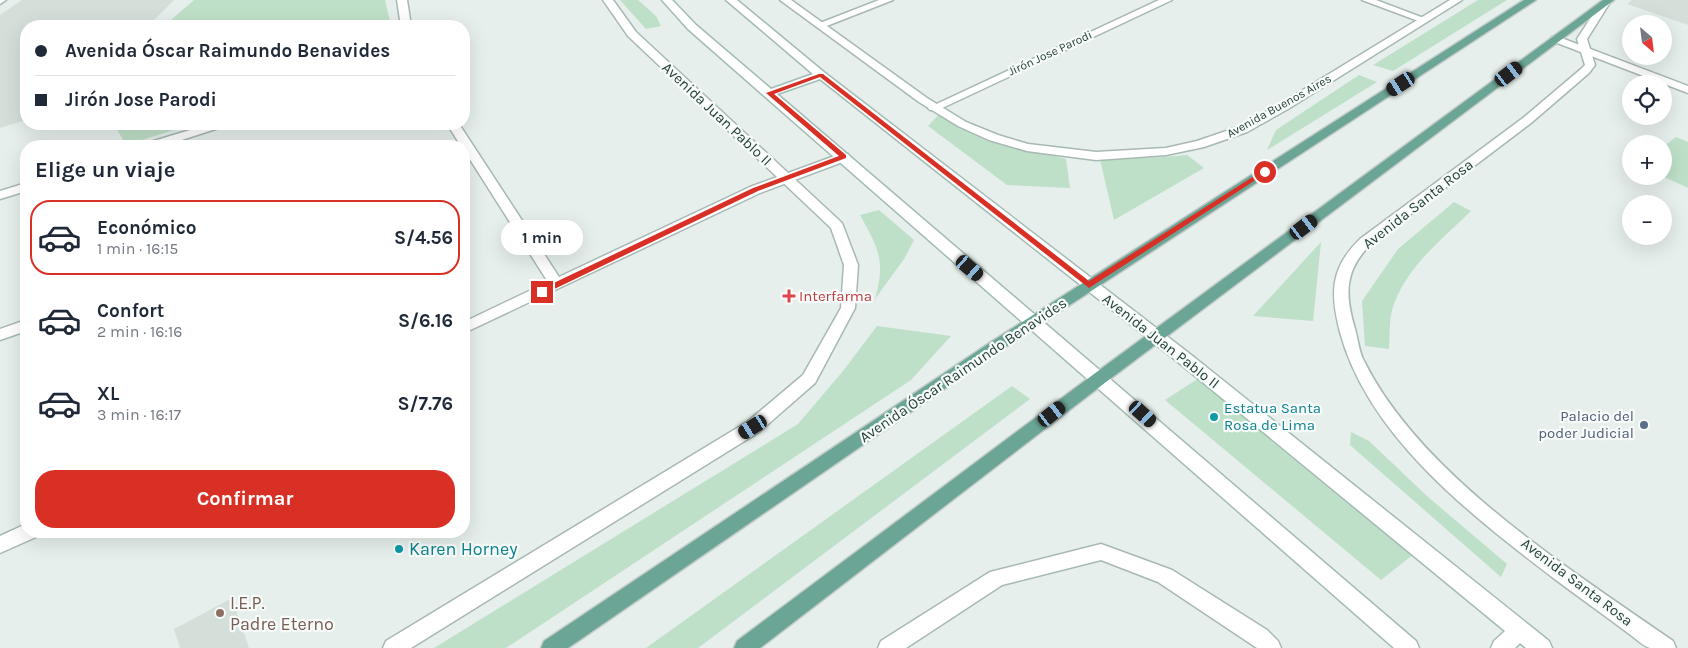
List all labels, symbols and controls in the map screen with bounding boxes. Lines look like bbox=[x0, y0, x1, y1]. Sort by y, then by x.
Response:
north arrow bbox=[1622, 15, 1672, 65]
map controls bbox=[1622, 15, 1672, 245]
street label: Jirón Jose Parodi bbox=[1006, 27, 1094, 79]
text: Avenida Óscar Raimundo Benavides bbox=[65, 40, 390, 62]
street label: Avenida Juan Pablo II bbox=[658, 58, 776, 170]
car bbox=[1492, 59, 1525, 89]
car bbox=[1384, 70, 1417, 98]
street label: Avenida Buenos Aires bbox=[1224, 71, 1334, 141]
button: locate bbox=[1622, 75, 1672, 125]
text: Jirón Jose Parodi bbox=[65, 89, 217, 111]
button: + bbox=[1622, 135, 1672, 185]
street label: Avenida Santa Rosa bbox=[1359, 155, 1477, 253]
text: Elige un viaje bbox=[35, 157, 175, 183]
route start bbox=[1254, 161, 1276, 183]
button: − bbox=[1622, 195, 1672, 245]
car bbox=[1287, 212, 1320, 242]
icon: car bbox=[37, 215, 82, 260]
text: Económico bbox=[97, 217, 197, 239]
callout: 1 min bbox=[501, 220, 583, 254]
text: S/4.56 bbox=[394, 227, 453, 249]
text: 1 min bbox=[522, 228, 562, 247]
text: 1 min · 16:15 bbox=[97, 239, 178, 258]
car bbox=[953, 252, 986, 284]
route end bbox=[531, 281, 553, 303]
place label: Interfarma bbox=[799, 287, 872, 305]
marker: Interfarma bbox=[783, 290, 795, 302]
street label: Avenida Juan Pablo II bbox=[1099, 290, 1223, 392]
street label: Avenida Óscar Raimundo Benavides bbox=[856, 294, 1070, 446]
icon: car bbox=[37, 298, 82, 343]
text: Confort bbox=[97, 300, 164, 322]
text: S/6.16 bbox=[398, 310, 453, 332]
text: 2 min · 16:16 bbox=[97, 322, 183, 341]
icon: car bbox=[37, 381, 82, 426]
text: XL bbox=[97, 383, 119, 405]
text: S/7.76 bbox=[397, 393, 453, 415]
car bbox=[1126, 398, 1159, 430]
car bbox=[1035, 399, 1068, 429]
place label: Estatua Santa Rosa de Lima bbox=[1224, 399, 1321, 434]
text: 3 min · 16:17 bbox=[97, 405, 181, 424]
place label: Palacio del poder Judicial bbox=[1538, 407, 1634, 442]
marker: Estatua Santa Rosa de Lima bbox=[1208, 411, 1220, 423]
car bbox=[736, 413, 769, 441]
marker: Palacio del poder Judicial bbox=[1638, 419, 1650, 431]
button: Confirmar bbox=[35, 470, 455, 528]
street label: Avenida Santa Rosa bbox=[1518, 534, 1636, 630]
place label: Karen Horney bbox=[409, 538, 518, 560]
marker: Karen Horney bbox=[393, 543, 405, 555]
place label: I.E.P. Padre Eterno bbox=[230, 592, 334, 635]
marker: I.E.P. Padre Eterno bbox=[214, 607, 226, 619]

